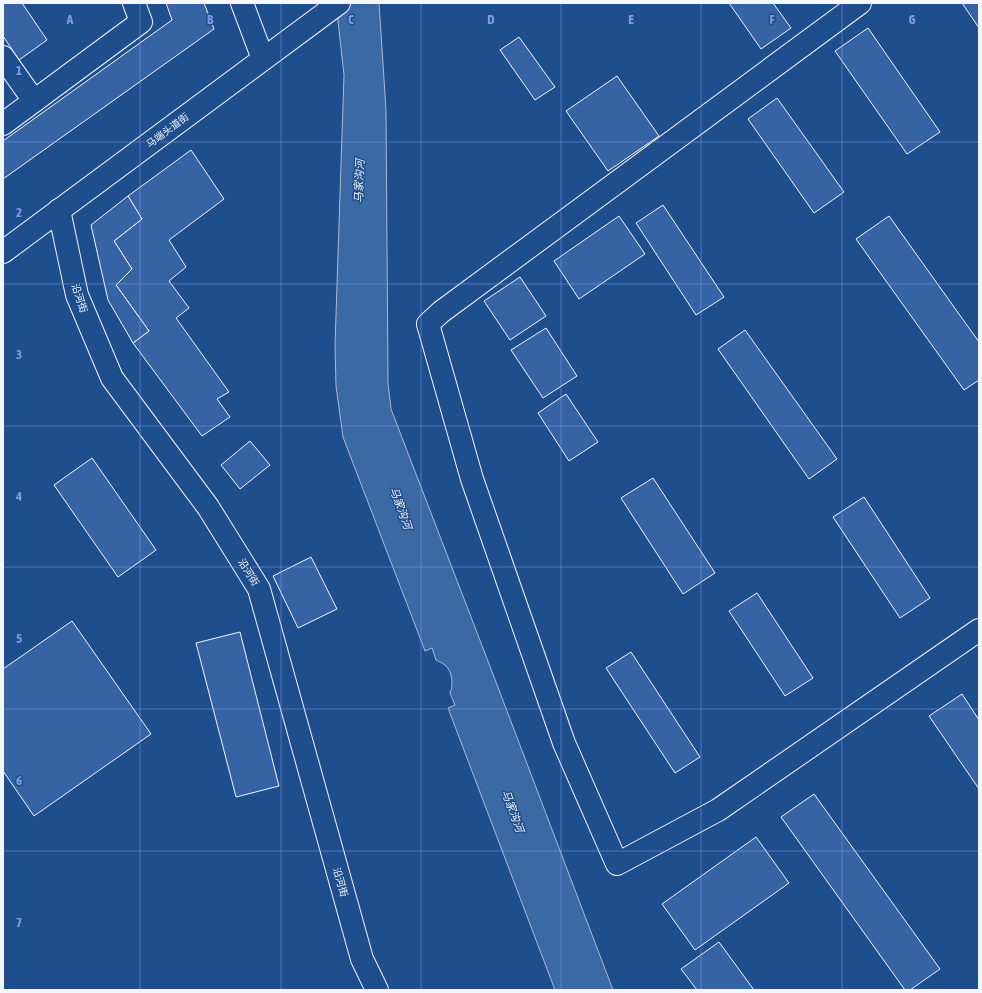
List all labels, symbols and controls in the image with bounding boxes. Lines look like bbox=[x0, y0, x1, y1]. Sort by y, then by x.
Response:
text: A bbox=[66, 12, 74, 27]
text: B bbox=[207, 12, 214, 27]
text: C bbox=[348, 12, 354, 27]
text: D bbox=[487, 12, 495, 27]
text: E bbox=[628, 12, 634, 27]
text: F bbox=[769, 12, 775, 27]
text: G bbox=[909, 12, 916, 27]
text: 1 bbox=[16, 63, 22, 78]
street label: 马端头道街 bbox=[144, 111, 191, 150]
water label: 马家沟河 bbox=[352, 157, 366, 203]
text: 2 bbox=[16, 205, 22, 220]
street label: 沿河街 bbox=[70, 282, 89, 314]
text: 3 bbox=[16, 347, 22, 362]
water label: 马家沟河 bbox=[388, 485, 415, 533]
text: 4 bbox=[15, 489, 22, 504]
street label: 沿河街 bbox=[236, 557, 261, 588]
text: 5 bbox=[16, 631, 22, 646]
text: 6 bbox=[16, 773, 22, 788]
water label: 马家沟河 bbox=[500, 788, 527, 836]
street label: 沿河街 bbox=[331, 866, 350, 898]
text: 7 bbox=[16, 915, 22, 930]

